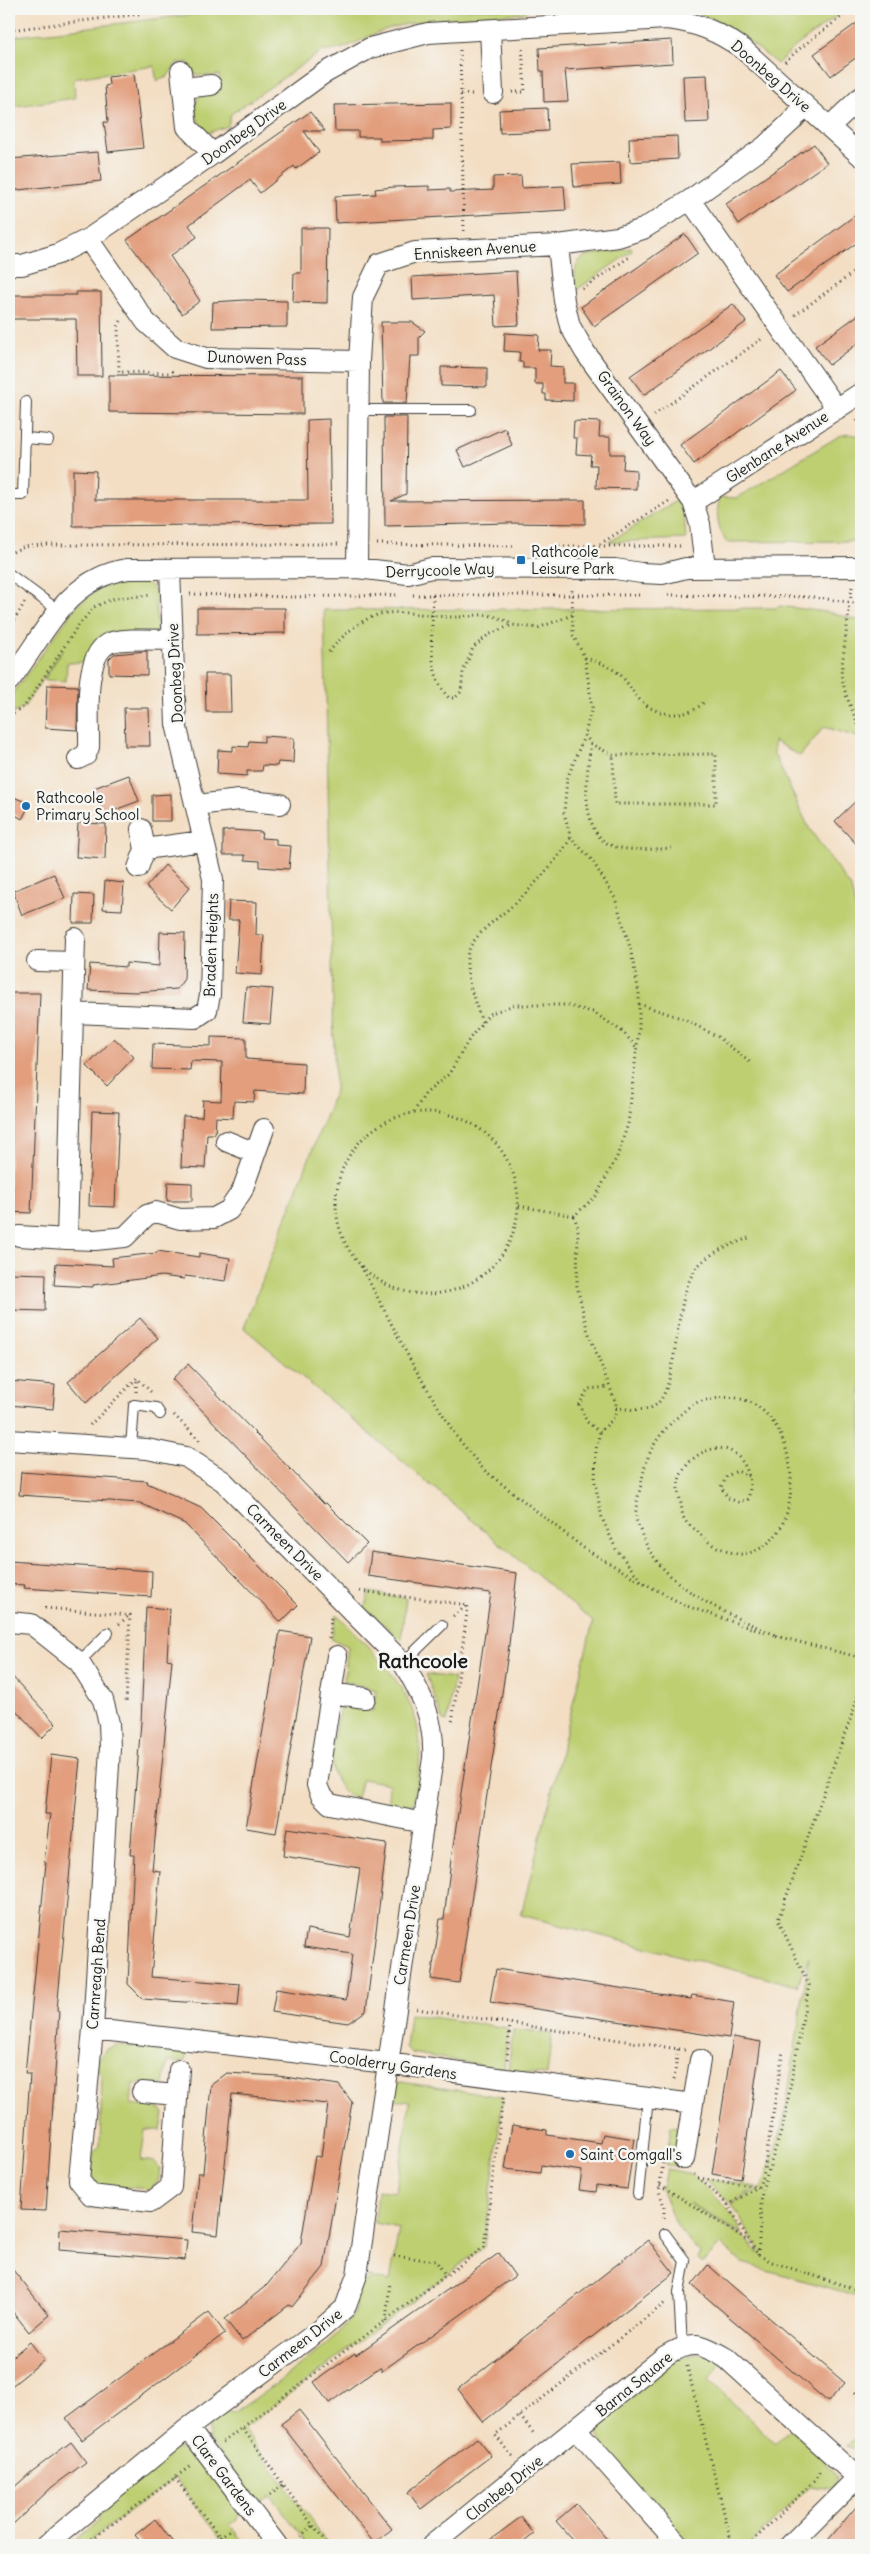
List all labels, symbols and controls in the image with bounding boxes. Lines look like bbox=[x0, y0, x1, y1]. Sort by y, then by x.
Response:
street label: Doonbeg Drive bbox=[727, 36, 815, 116]
street label: Doonbeg Drive bbox=[198, 95, 290, 169]
street label: Enniskeen Avenue bbox=[413, 236, 537, 264]
street label: Dunowen Pass bbox=[207, 347, 307, 369]
street label: Grainon Way bbox=[593, 367, 661, 449]
street label: Glenbane Avenue bbox=[722, 407, 832, 487]
place label: Rathcoole Leisure Park bbox=[531, 542, 614, 578]
marker: Rathcoole Leisure Park bbox=[515, 554, 527, 566]
street label: Derrycoole Way bbox=[385, 559, 495, 581]
street label: Doonbeg Drive bbox=[163, 623, 187, 723]
place label: Rathcoole Primary School bbox=[36, 788, 139, 824]
marker: Rathcoole Primary School bbox=[20, 800, 32, 812]
street label: Braden Heights bbox=[200, 892, 222, 997]
street label: Carmeen Drive bbox=[242, 1499, 328, 1585]
district label: Rathcoole bbox=[378, 1648, 468, 1673]
street label: Carmeen Drive bbox=[390, 1883, 424, 1987]
street label: Carnreagh Bend bbox=[83, 1918, 109, 2030]
street label: Coolderry Gardens bbox=[328, 2047, 458, 2083]
place label: Saint Comgall's bbox=[580, 2145, 682, 2164]
marker: Saint Comgall's bbox=[564, 2148, 576, 2160]
street label: Carmeen Drive bbox=[254, 2304, 346, 2382]
street label: Barna Square bbox=[592, 2347, 676, 2421]
street label: Clare Gardens bbox=[187, 2431, 261, 2520]
street label: Clonbeg Drive bbox=[461, 2451, 547, 2525]

